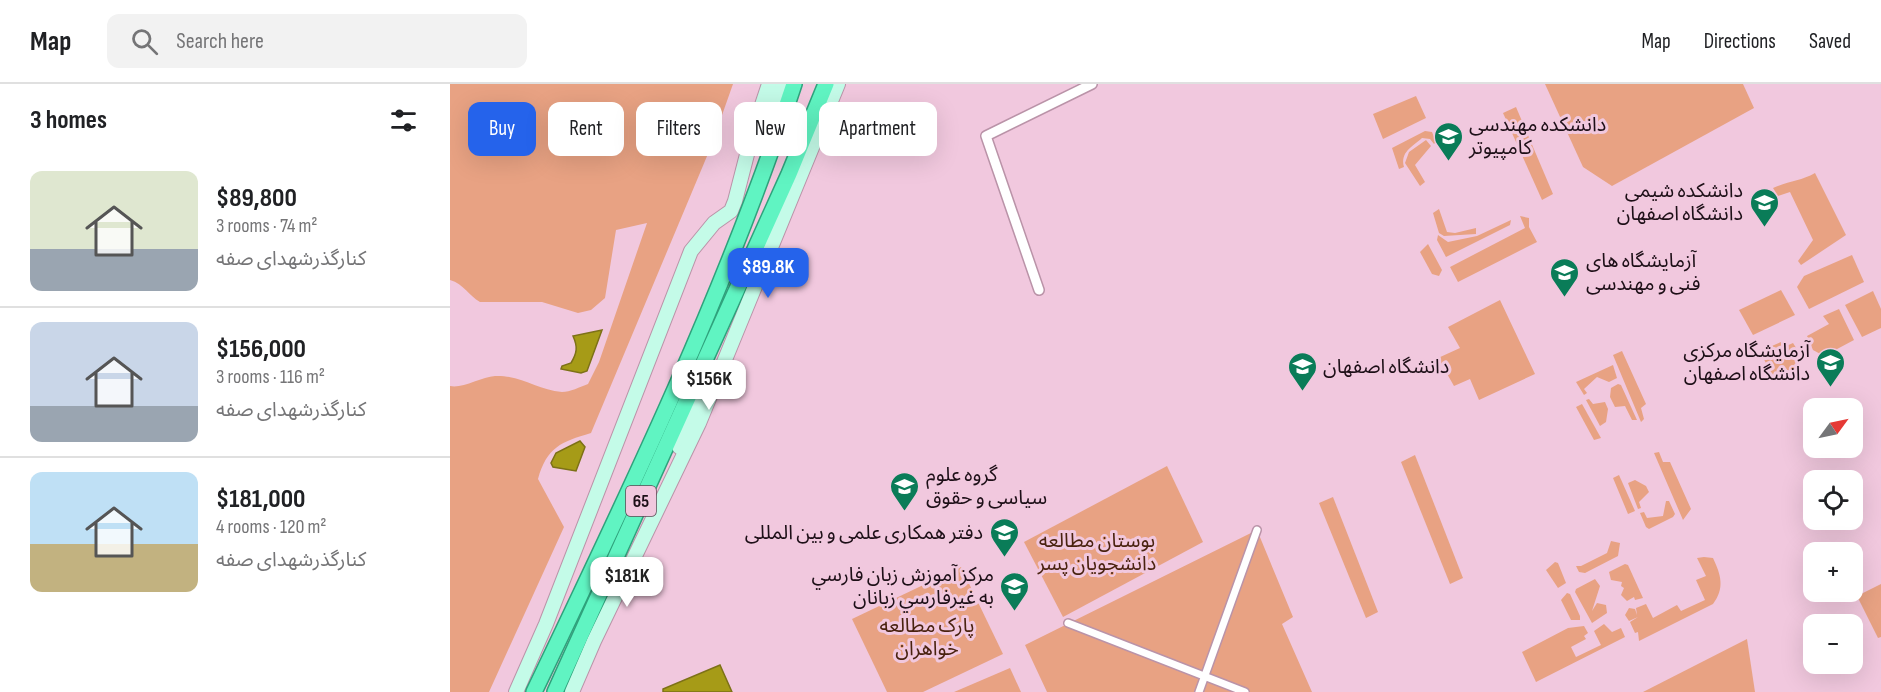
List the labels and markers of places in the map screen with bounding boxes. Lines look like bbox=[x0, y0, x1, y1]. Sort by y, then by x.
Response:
place label: دانشکده مهندسی کامپیوتر bbox=[1468, 113, 1606, 160]
school or university icon: دانشکده مهندسی کامپیوتر bbox=[1432, 120, 1464, 162]
place label: دانشکده شیمی دانشگاه اصفهان bbox=[1617, 179, 1743, 226]
school or university icon: دانشکده شیمی دانشگاه اصفهان bbox=[1748, 186, 1780, 228]
pin: $89.8K bbox=[719, 248, 817, 299]
place label: آزمایشگاه های فنی و مهندسی bbox=[1586, 249, 1700, 296]
school or university icon: آزمایشگاه های فنی و مهندسی bbox=[1549, 256, 1581, 298]
place label: آزمایشگاه مرکزی دانشگاه اصفهان bbox=[1683, 339, 1811, 386]
school or university icon: آزمایشگاه مرکزی دانشگاه اصفهان bbox=[1815, 346, 1847, 388]
school or university icon: دانشگاه اصفهان bbox=[1286, 350, 1318, 392]
place label: دانشگاه اصفهان bbox=[1323, 355, 1449, 379]
pin: $156K bbox=[667, 360, 751, 411]
place label: گروه علوم سیاسی و حقوق bbox=[926, 463, 1047, 510]
school or university icon: گروه علوم سیاسی و حقوق bbox=[889, 470, 921, 512]
school or university icon: دفتر همکاری علمی و بین المللی bbox=[988, 516, 1020, 558]
place label: دفتر همکاری علمی و بین المللی bbox=[745, 521, 983, 545]
pin: $181K bbox=[585, 557, 669, 608]
place label: مرکز آموزش زبان فارسي به غيرفارسي زبانان bbox=[812, 563, 994, 613]
school or university icon: مرکز آموزش زبان فارسي به غيرفارسي زبانان bbox=[999, 570, 1031, 612]

